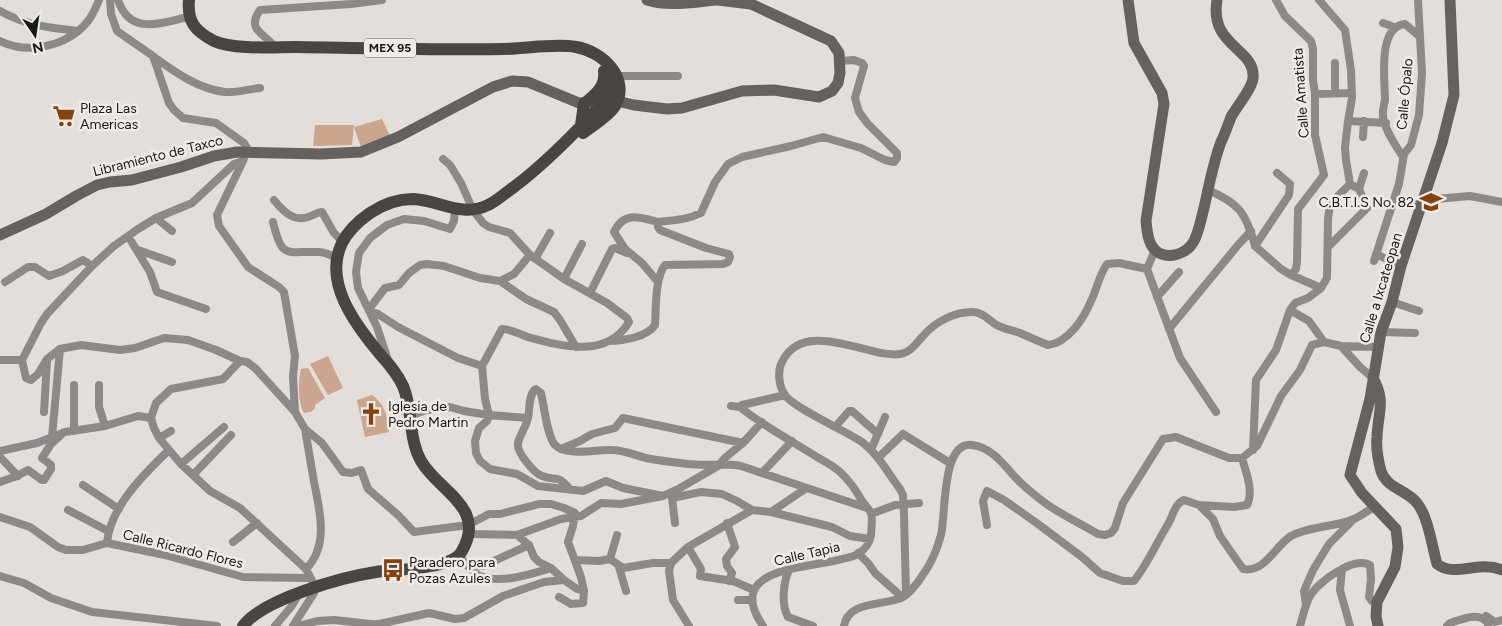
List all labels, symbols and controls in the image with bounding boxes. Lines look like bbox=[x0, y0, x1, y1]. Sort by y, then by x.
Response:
north arrow bbox=[10, 10, 60, 60]
text: N bbox=[31, 38, 45, 57]
road number: MEX 95 bbox=[364, 38, 416, 58]
street label: Calle Amatista bbox=[1289, 47, 1313, 139]
street label: Calle Ópalo bbox=[1393, 57, 1417, 131]
place label: Plaza Las Americas bbox=[80, 100, 138, 133]
supermarket icon: Plaza Las Americas bbox=[51, 103, 77, 129]
street label: Libramiento de Taxco bbox=[91, 132, 225, 180]
school or university icon: C.B.T.I.S No. 82 bbox=[1418, 189, 1444, 215]
place label: C.B.T.I.S No. 82 bbox=[1318, 194, 1414, 211]
street label: Calle a Ixcateopan bbox=[1356, 231, 1406, 345]
place label: Iglesia de Pedro Martin bbox=[388, 398, 468, 431]
church icon: Iglesia de Pedro Martin bbox=[358, 401, 384, 427]
street label: Calle Ricardo Flores bbox=[121, 526, 245, 572]
street label: Calle Tapia bbox=[772, 538, 842, 570]
place label: Paradero para Pozas Azules bbox=[409, 554, 495, 587]
bus stop icon: Paradero para Pozas Azules bbox=[380, 557, 406, 583]

